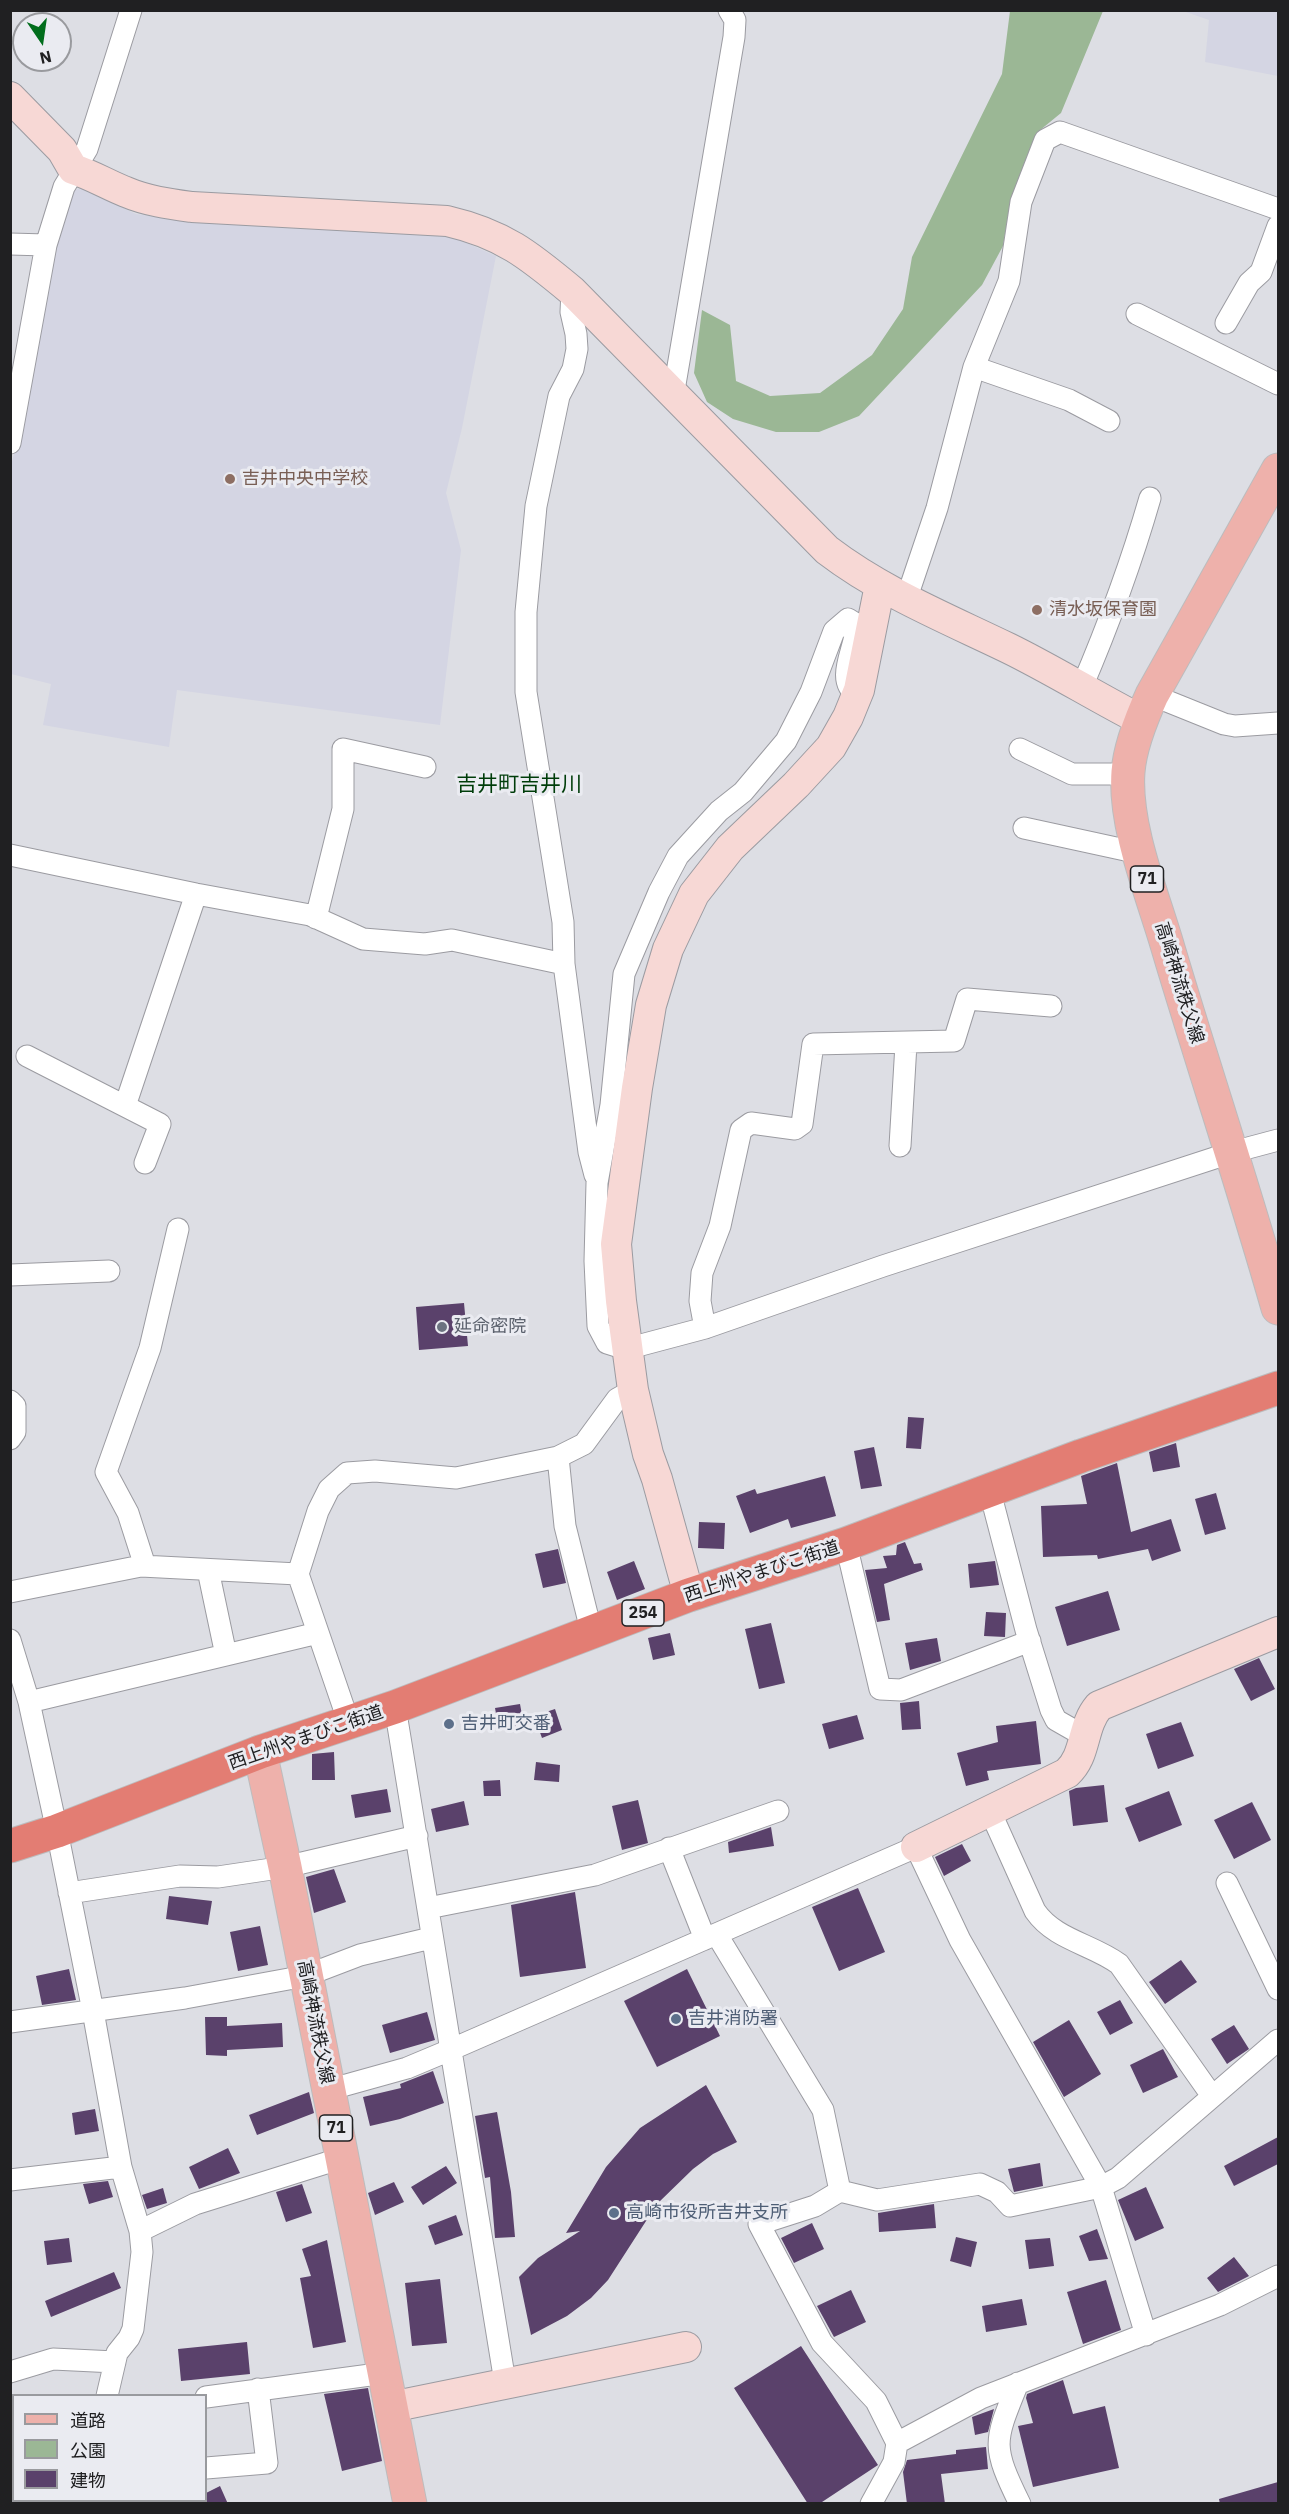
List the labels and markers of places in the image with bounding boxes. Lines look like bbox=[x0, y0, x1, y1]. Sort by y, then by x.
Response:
place label: 吉井中央中学校 bbox=[242, 468, 368, 490]
marker: 吉井中央中学校 bbox=[223, 472, 237, 486]
place label: 清水坂保育園 bbox=[1049, 599, 1157, 621]
marker: 清水坂保育園 bbox=[1030, 603, 1044, 617]
place label: 延命密院 bbox=[454, 1316, 526, 1338]
marker: 延命密院 bbox=[435, 1320, 449, 1334]
place label: 吉井町交番 bbox=[461, 1713, 551, 1735]
marker: 吉井町交番 bbox=[442, 1717, 456, 1731]
place label: 吉井消防署 bbox=[688, 2008, 778, 2030]
marker: 吉井消防署 bbox=[669, 2012, 683, 2026]
place label: 高崎市役所吉井支所 bbox=[626, 2202, 788, 2224]
marker: 高崎市役所吉井支所 bbox=[607, 2206, 621, 2220]

